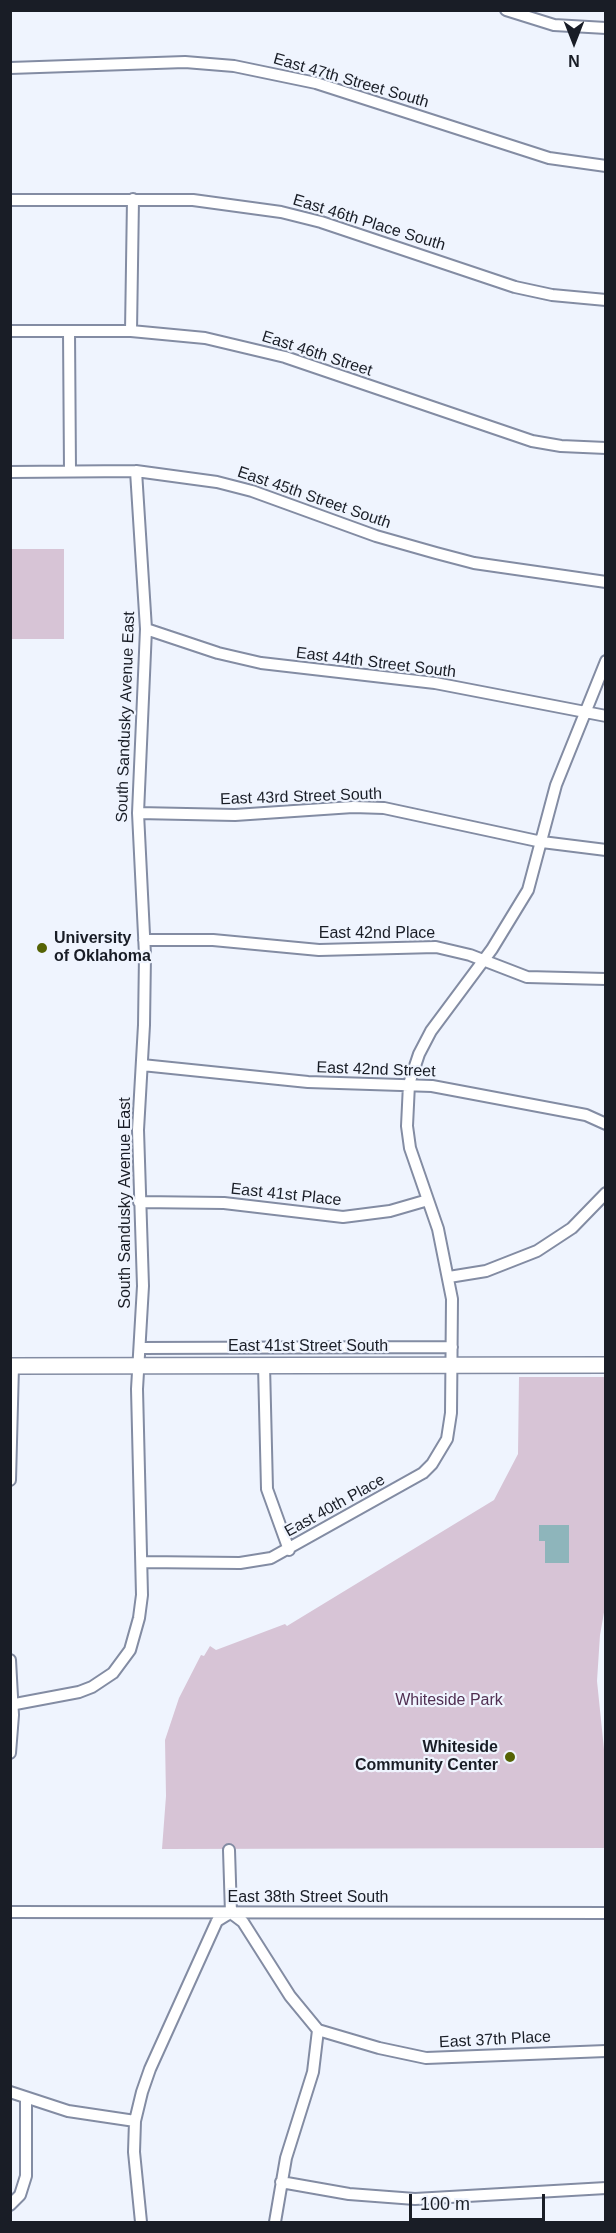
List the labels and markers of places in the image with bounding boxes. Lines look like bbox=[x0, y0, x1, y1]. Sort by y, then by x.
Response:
place label: University of Oklahoma bbox=[54, 929, 151, 967]
marker: University of Oklahoma bbox=[35, 941, 49, 955]
place label: Whiteside Community Center bbox=[355, 1738, 498, 1776]
marker: Whiteside Community Center bbox=[503, 1750, 517, 1764]

